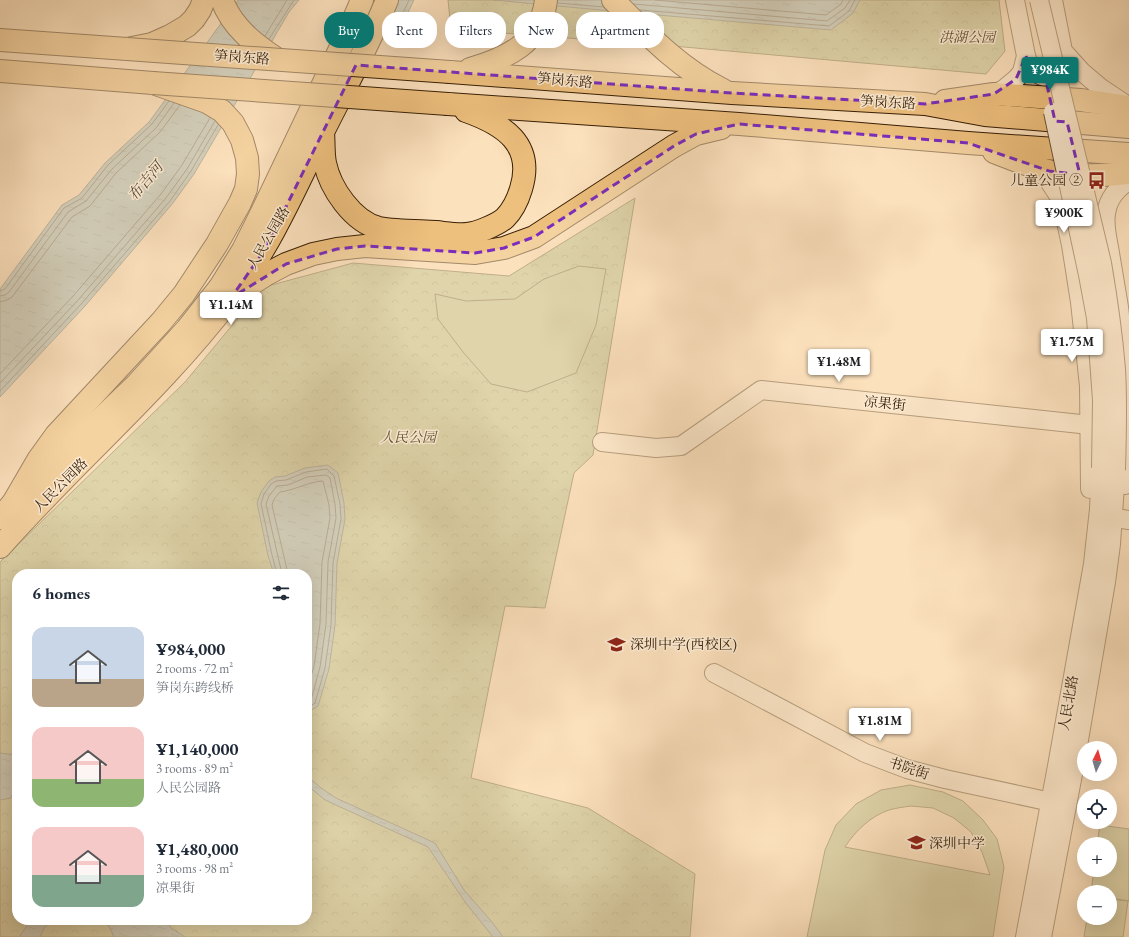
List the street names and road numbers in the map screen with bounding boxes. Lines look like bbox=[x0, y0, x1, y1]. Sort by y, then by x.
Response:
street label: 笋岗东路 bbox=[213, 46, 271, 68]
street label: 笋岗东路 bbox=[536, 69, 594, 91]
street label: 笋岗东路 bbox=[860, 92, 916, 112]
street label: 人民公园路 bbox=[243, 203, 293, 273]
street label: 凉果街 bbox=[863, 392, 907, 414]
street label: 人民公园路 bbox=[29, 454, 91, 516]
street label: 人民北路 bbox=[1054, 674, 1082, 732]
street label: 书院街 bbox=[886, 753, 932, 783]

